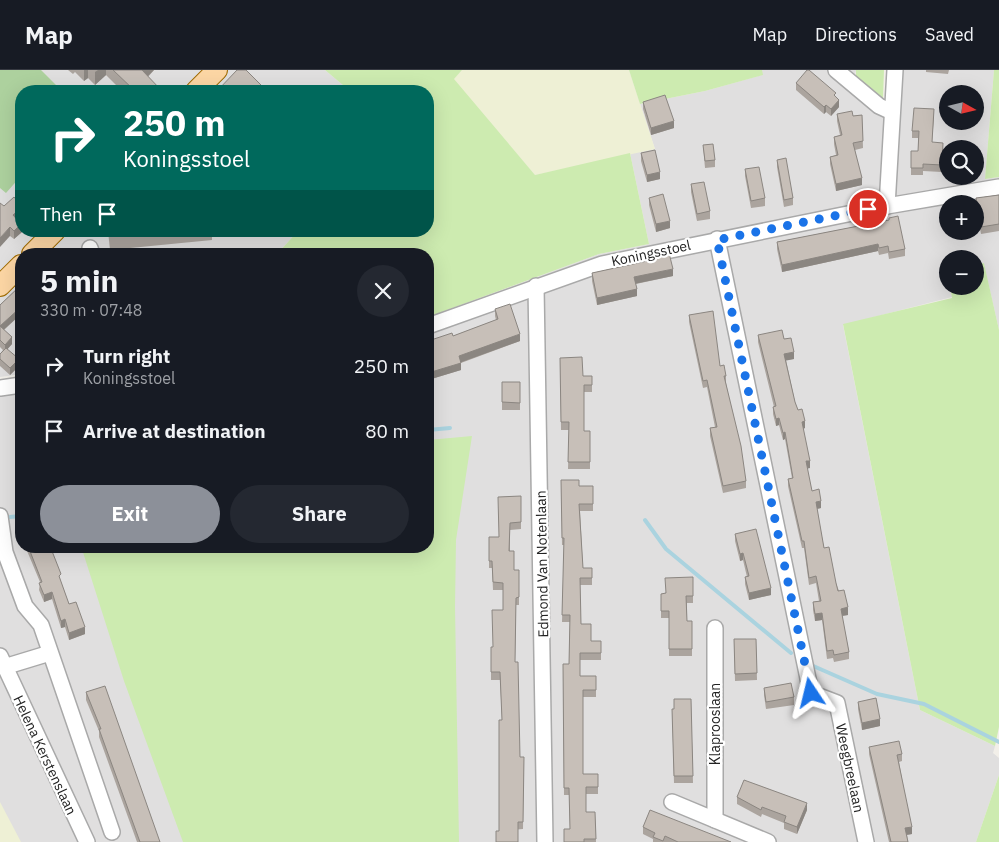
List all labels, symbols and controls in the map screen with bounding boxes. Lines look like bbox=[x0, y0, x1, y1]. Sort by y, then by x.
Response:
text: Map bbox=[25, 19, 73, 51]
text: Map bbox=[752, 23, 787, 46]
text: Directions bbox=[815, 23, 897, 46]
text: Saved bbox=[925, 23, 974, 46]
north arrow bbox=[939, 85, 984, 130]
map controls bbox=[939, 85, 984, 295]
text: 250 m bbox=[123, 100, 226, 146]
icon: right bbox=[40, 105, 105, 170]
button: search bbox=[939, 140, 984, 185]
text: Koningsstoel bbox=[123, 144, 250, 173]
pin bbox=[847, 188, 889, 230]
icon: arrive bbox=[854, 195, 882, 223]
button: + bbox=[939, 195, 984, 240]
icon: arrive bbox=[93, 200, 121, 228]
text: Then bbox=[40, 202, 83, 226]
street label: Koningsstoel bbox=[610, 236, 693, 270]
button: − bbox=[939, 250, 984, 295]
text: 5 min bbox=[40, 261, 118, 300]
button: close bbox=[357, 265, 409, 317]
text: 330 m · 07:48 bbox=[40, 300, 142, 320]
text: Turn right bbox=[83, 344, 170, 368]
icon: right bbox=[40, 352, 68, 380]
text: 250 m bbox=[354, 354, 409, 378]
text: Koningsstoel bbox=[83, 368, 175, 388]
icon: arrive bbox=[40, 417, 68, 445]
text: Arrive at destination bbox=[83, 419, 266, 443]
text: 80 m bbox=[365, 419, 409, 443]
button: Exit bbox=[40, 485, 220, 543]
button: Share bbox=[230, 485, 409, 543]
street label: Edmond Van Notenlaan bbox=[532, 490, 552, 638]
position arrow bbox=[784, 666, 836, 718]
street label: Klaprooslaan bbox=[706, 683, 724, 765]
street label: Helena Kerstenslaan bbox=[9, 692, 81, 818]
street label: Weegbreelaan bbox=[832, 722, 868, 814]

